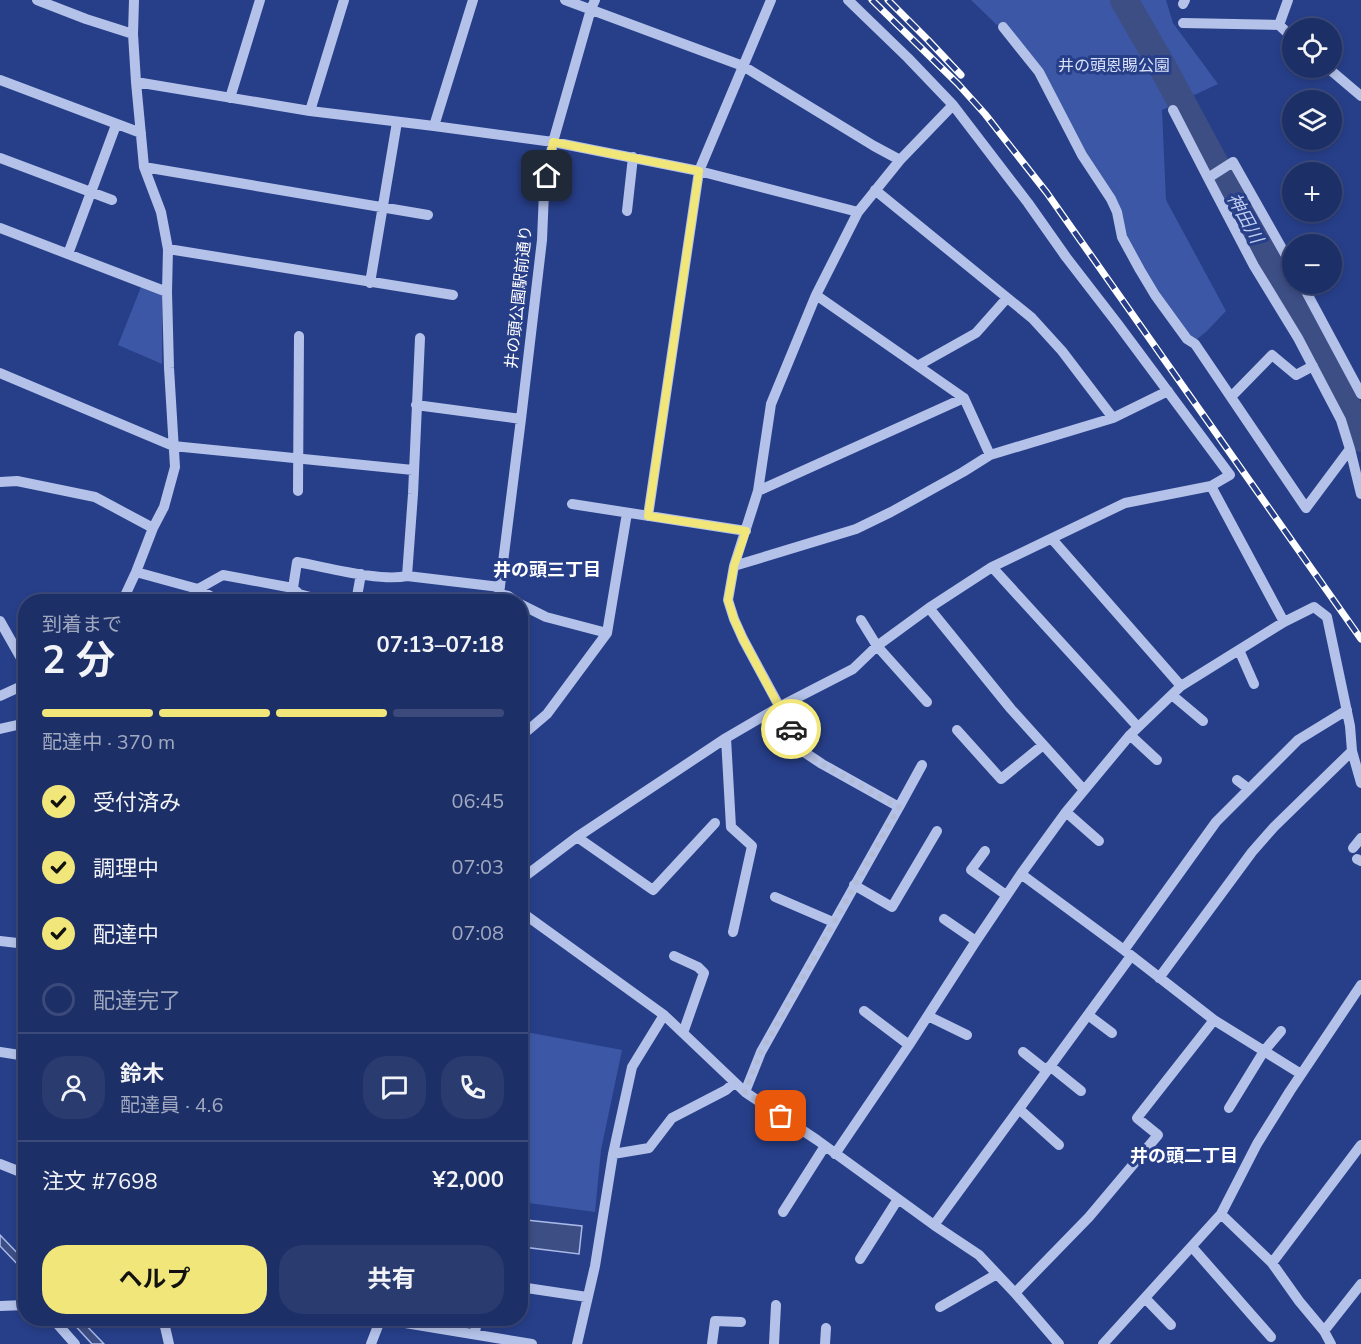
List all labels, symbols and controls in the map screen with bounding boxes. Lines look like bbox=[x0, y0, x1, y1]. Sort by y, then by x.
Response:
map controls bbox=[1282, 18, 1342, 294]
button: locate bbox=[1282, 18, 1342, 78]
park label: 井の頭恩賜公園 bbox=[1058, 55, 1170, 77]
button: layers bbox=[1282, 90, 1342, 150]
pin bbox=[521, 150, 572, 201]
icon: home bbox=[530, 159, 563, 192]
button: + bbox=[1282, 162, 1342, 222]
water label: 神田川 bbox=[1221, 189, 1270, 249]
street label: 井の頭公園駅前通り bbox=[501, 224, 537, 370]
button: − bbox=[1282, 234, 1342, 294]
district label: 井の頭三丁目 bbox=[493, 558, 601, 582]
text: 到着まで bbox=[42, 611, 122, 638]
text: 07:13–07:18 bbox=[376, 630, 504, 660]
text: 2 分 bbox=[42, 634, 115, 687]
courier bbox=[761, 699, 821, 759]
icon: car bbox=[775, 713, 808, 746]
text: 配達中 · 370 m bbox=[42, 729, 175, 756]
icon: check bbox=[42, 785, 75, 818]
text: 受付済み bbox=[93, 788, 181, 818]
text: 06:45 bbox=[451, 788, 504, 815]
icon: check bbox=[42, 851, 75, 884]
text: 調理中 bbox=[93, 854, 159, 884]
text: 07:03 bbox=[451, 854, 504, 881]
icon: check bbox=[42, 917, 75, 950]
text: 配達中 bbox=[93, 920, 159, 950]
text: 07:08 bbox=[451, 920, 504, 947]
text: 配達完了 bbox=[93, 986, 181, 1016]
button: person bbox=[42, 1056, 105, 1119]
button: chat bbox=[363, 1056, 426, 1119]
button: phone bbox=[441, 1056, 504, 1119]
text: 鈴木 bbox=[120, 1059, 164, 1089]
pin bbox=[755, 1090, 806, 1141]
text: 配達員 · 4.6 bbox=[120, 1092, 223, 1119]
icon: bag bbox=[764, 1099, 797, 1132]
district label: 井の頭二丁目 bbox=[1130, 1144, 1238, 1168]
text: ¥2,000 bbox=[433, 1165, 504, 1195]
text: 注文 #7698 bbox=[42, 1167, 158, 1197]
button: ヘルプ bbox=[42, 1245, 267, 1314]
button: 共有 bbox=[279, 1245, 504, 1314]

